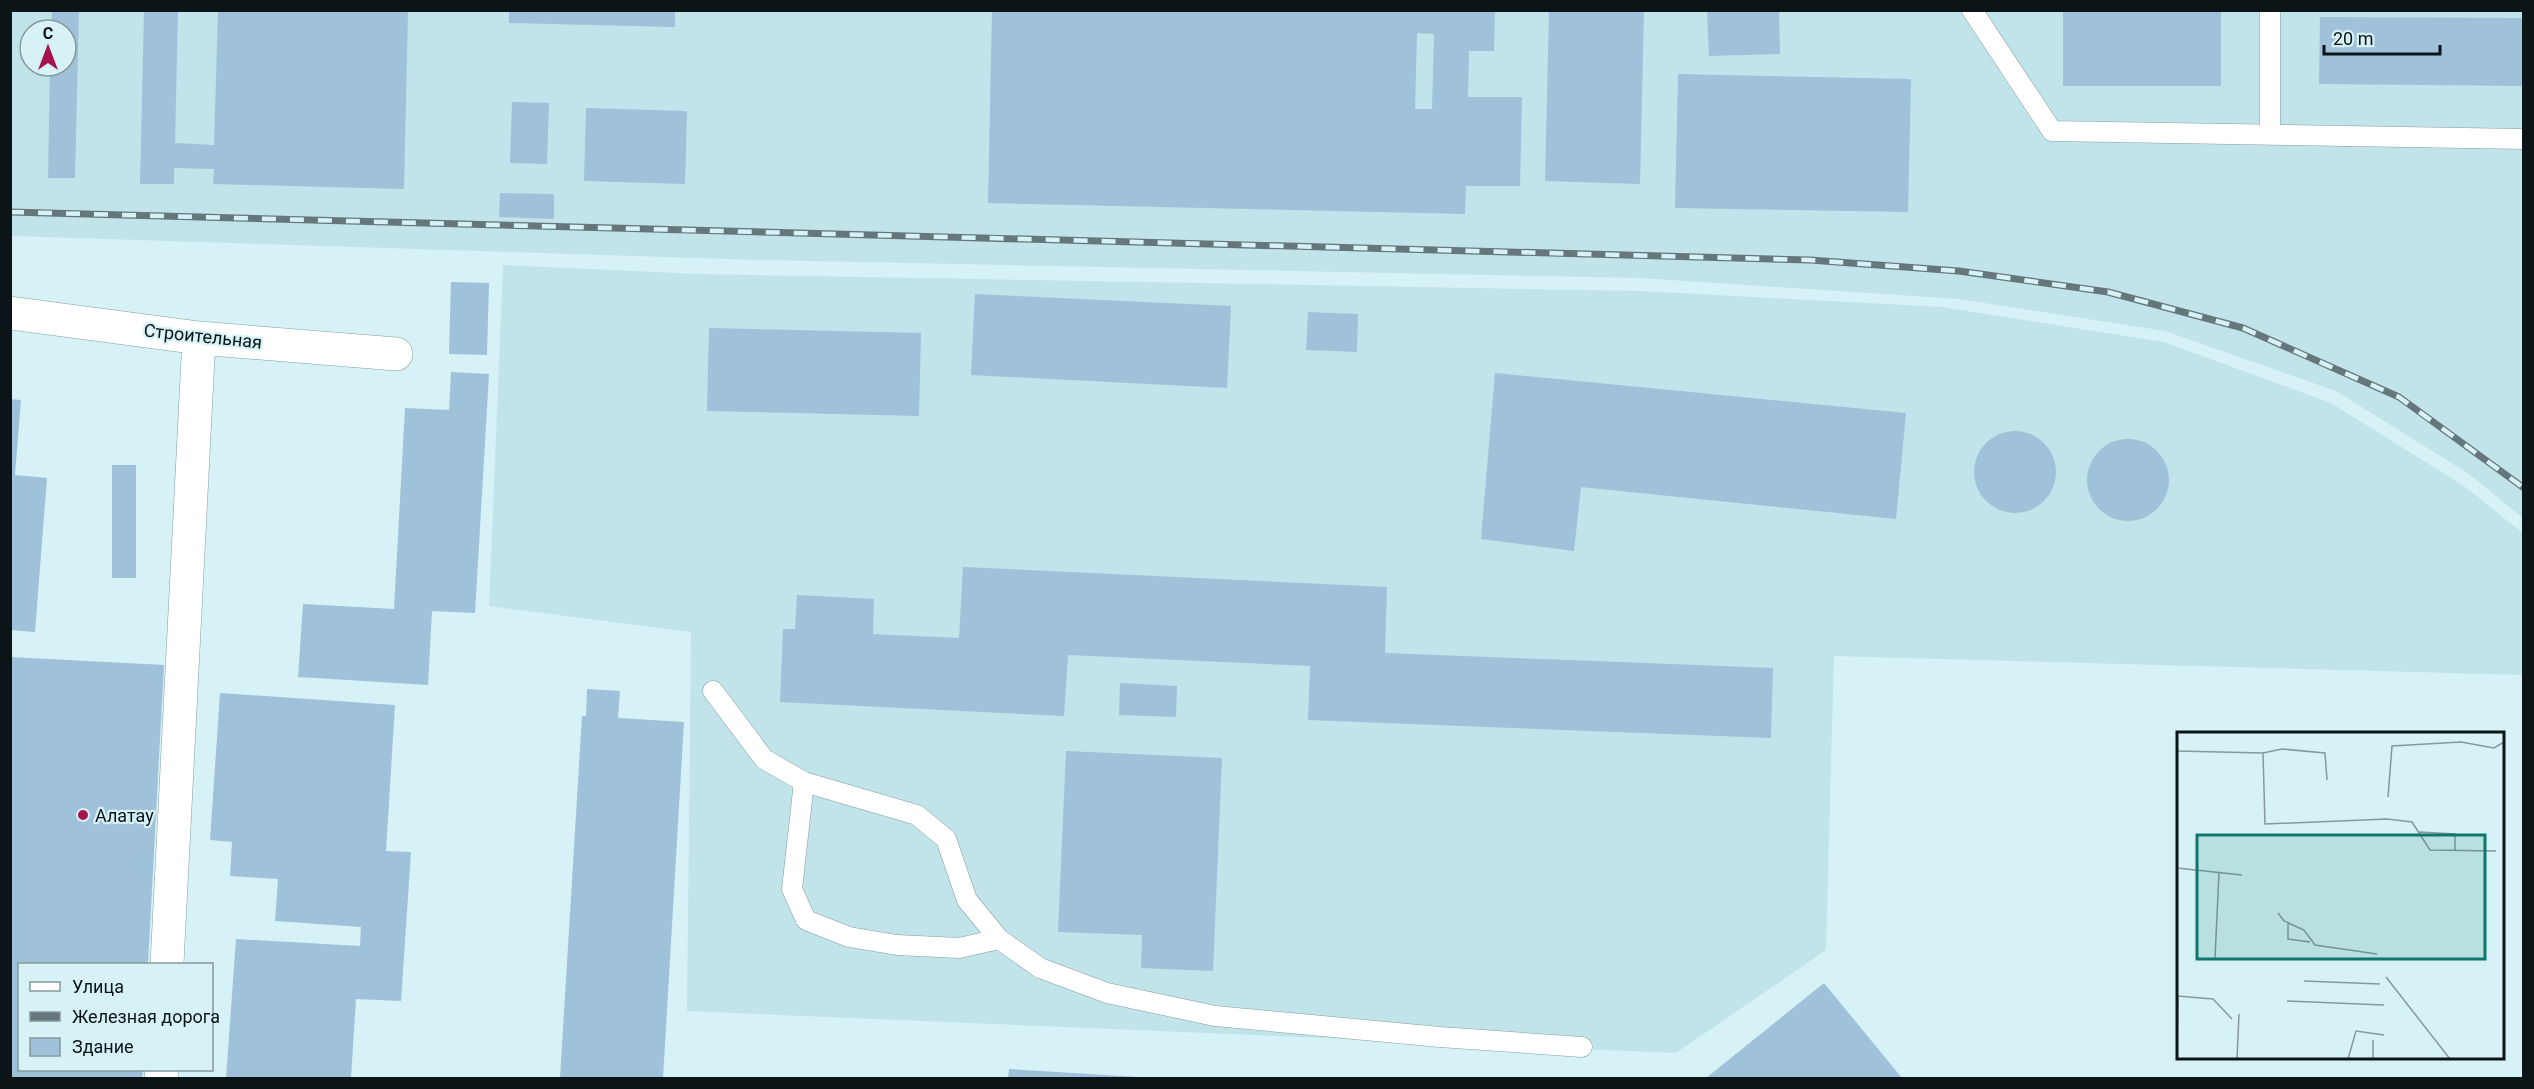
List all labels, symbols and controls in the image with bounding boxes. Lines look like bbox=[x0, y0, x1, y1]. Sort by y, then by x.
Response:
north arrow bbox=[18, 18, 78, 78]
scale bar bbox=[2324, 18, 2440, 56]
text: С bbox=[43, 24, 53, 43]
text: 20 m bbox=[2333, 28, 2373, 49]
street label: Строительная bbox=[143, 319, 263, 353]
inset map bbox=[2177, 732, 2504, 1059]
place label: Алатау bbox=[95, 805, 154, 826]
marker: Алатау bbox=[76, 808, 90, 822]
legend bbox=[18, 963, 213, 1071]
text: Улица bbox=[72, 976, 124, 997]
text: Железная дорога bbox=[72, 1006, 220, 1027]
text: Здание bbox=[72, 1036, 134, 1057]

